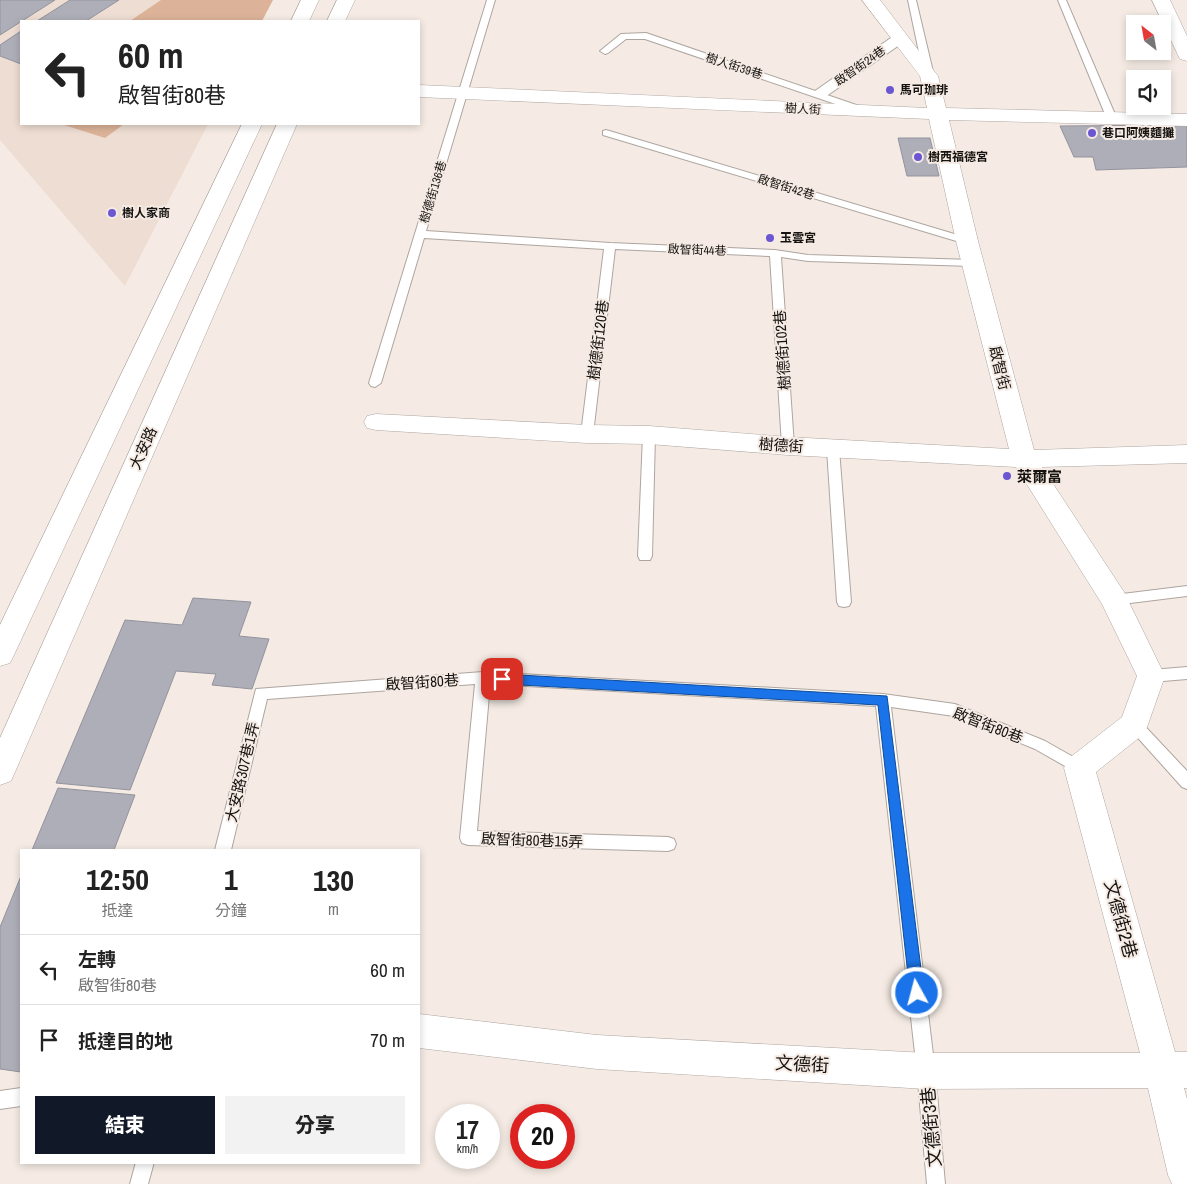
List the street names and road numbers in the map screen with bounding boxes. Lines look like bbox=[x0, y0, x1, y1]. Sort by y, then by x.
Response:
street label: 啟智街24巷 bbox=[831, 43, 889, 89]
street label: 樹人街39巷 bbox=[703, 49, 765, 83]
street label: 樹人街 bbox=[785, 100, 821, 118]
street label: 樹德街136巷 bbox=[416, 159, 450, 225]
street label: 啟智街42巷 bbox=[755, 171, 817, 203]
street label: 啟智街44巷 bbox=[667, 241, 727, 259]
street label: 樹德街120巷 bbox=[583, 299, 613, 381]
street label: 樹德街102巷 bbox=[769, 309, 795, 391]
street label: 啟智街 bbox=[984, 344, 1016, 392]
street label: 大安路 bbox=[124, 423, 162, 473]
street label: 樹德街 bbox=[758, 433, 804, 457]
street label: 啟智街80巷 bbox=[385, 669, 459, 695]
street label: 啟智街80巷 bbox=[950, 702, 1026, 748]
street label: 大安路307巷1弄 bbox=[220, 720, 264, 824]
street label: 啟智街80巷15弄 bbox=[480, 828, 584, 852]
street label: 文德街2巷 bbox=[1099, 877, 1143, 961]
street label: 文德街 bbox=[774, 1050, 830, 1078]
street label: 文德街3巷 bbox=[915, 1086, 947, 1168]

